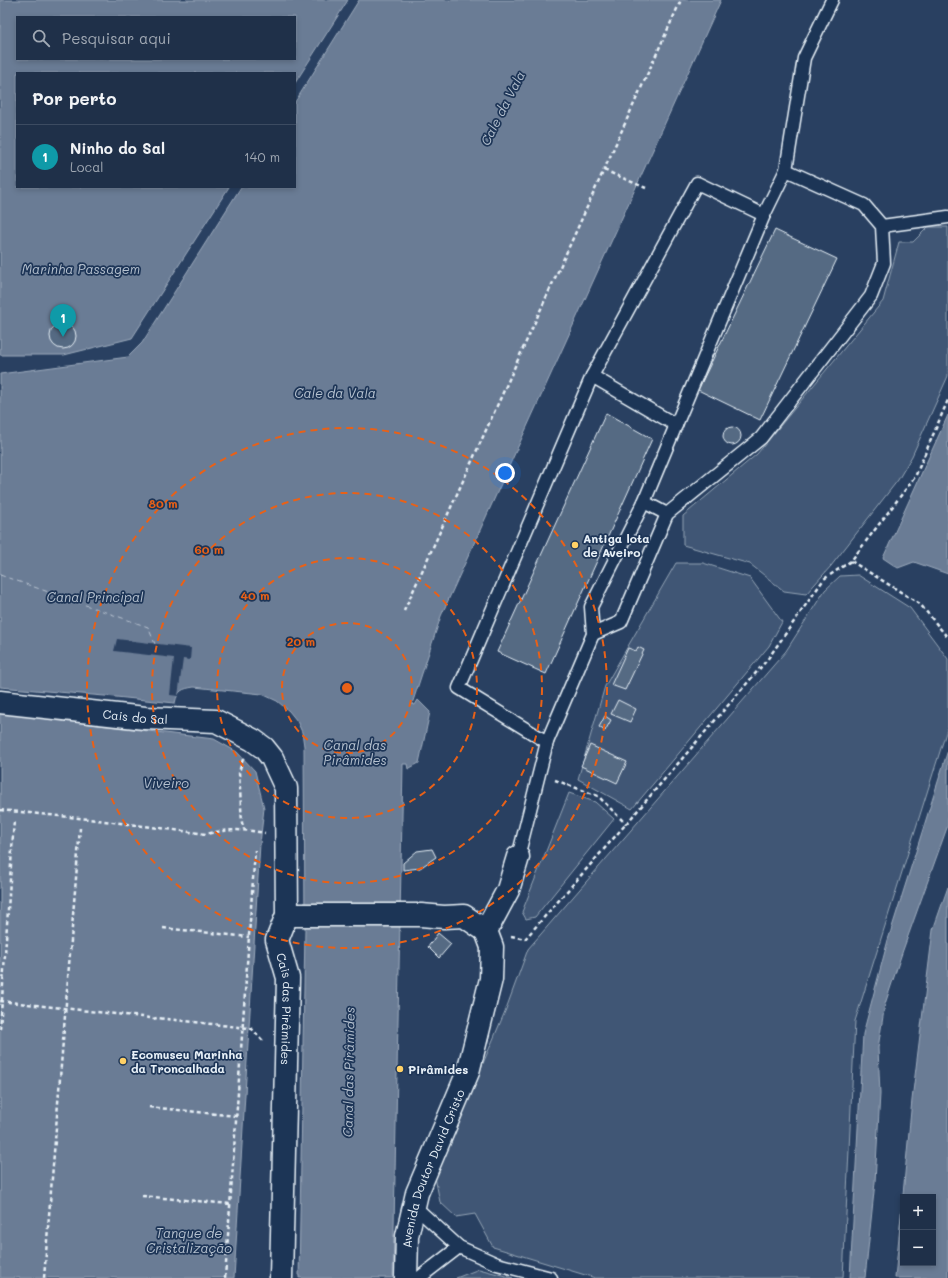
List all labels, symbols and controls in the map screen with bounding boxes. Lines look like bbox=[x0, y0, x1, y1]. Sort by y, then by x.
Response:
search box bbox=[16, 16, 296, 60]
icon: search bbox=[30, 27, 52, 49]
text: Pesquisar aqui bbox=[62, 28, 171, 48]
water label: Cale da Vala bbox=[476, 68, 528, 148]
text: Por perto bbox=[32, 87, 116, 109]
text: Ninho do Sal bbox=[70, 138, 165, 158]
text: 1 bbox=[42, 148, 48, 165]
text: 140 m bbox=[244, 148, 280, 165]
text: Local bbox=[70, 158, 104, 175]
water label: Marinha Passagem bbox=[22, 260, 140, 277]
pin: 1 bbox=[50, 304, 76, 337]
water label: Cale da Vala bbox=[294, 384, 376, 401]
your location bbox=[495, 463, 515, 483]
text: 80 m bbox=[148, 495, 178, 511]
place label: Antiga lota de Aveiro bbox=[583, 530, 650, 560]
marker: Antiga lota de Aveiro bbox=[570, 540, 580, 550]
text: 60 m bbox=[195, 541, 223, 557]
text: 40 m bbox=[240, 587, 270, 603]
water label: Canal Principal bbox=[47, 588, 144, 605]
text: 20 m bbox=[287, 633, 315, 649]
centre of rings bbox=[340, 681, 354, 695]
street label: Cais do Sal bbox=[102, 705, 168, 727]
water label: Canal das Pirâmides bbox=[323, 736, 387, 768]
water label: Viveiro bbox=[143, 774, 189, 791]
street label: Cais das Pirâmides bbox=[273, 951, 296, 1065]
water label: Canal das Pirâmides bbox=[338, 1007, 358, 1137]
place label: Ecomuseu Marinha da Troncalhada bbox=[131, 1046, 243, 1076]
marker: Ecomuseu Marinha da Troncalhada bbox=[118, 1056, 128, 1066]
place label: Pirâmides bbox=[408, 1061, 468, 1077]
marker: Pirâmides bbox=[395, 1064, 405, 1074]
street label: Avenida Doutor David Cristo bbox=[399, 1087, 468, 1248]
map controls bbox=[900, 1194, 936, 1266]
button: + bbox=[900, 1194, 936, 1230]
water label: Tanque de Cristalização bbox=[146, 1224, 232, 1256]
button: − bbox=[900, 1230, 936, 1266]

